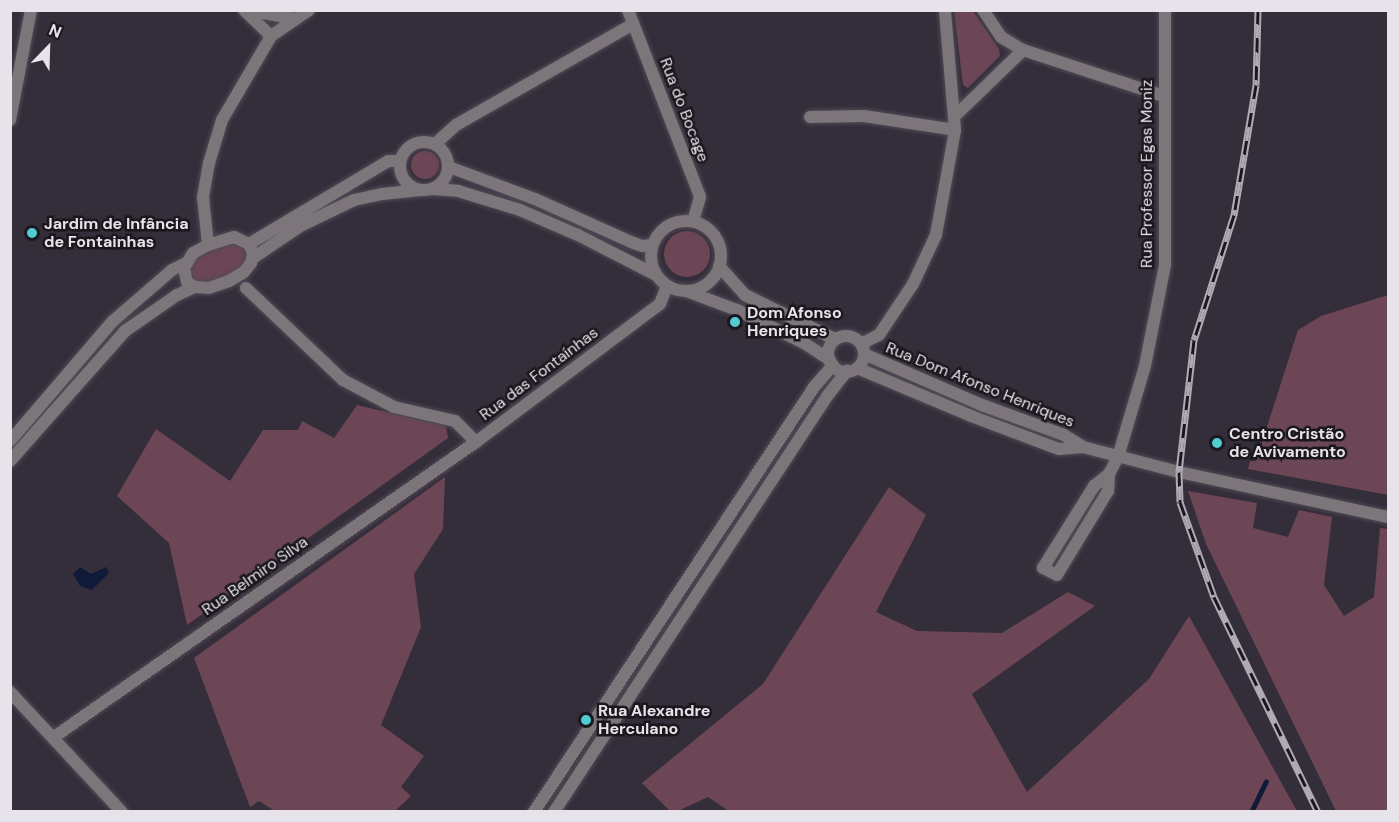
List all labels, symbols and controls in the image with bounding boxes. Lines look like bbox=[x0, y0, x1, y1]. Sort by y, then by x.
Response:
north arrow bbox=[18, 18, 78, 78]
text: N bbox=[46, 19, 65, 43]
street label: Rua do Bocage bbox=[655, 55, 713, 165]
street label: Rua Professor Egas Moniz bbox=[1137, 80, 1157, 268]
place label: Jardim de Infância de Fontainhas bbox=[44, 214, 189, 252]
marker: Jardim de Infância de Fontainhas bbox=[25, 226, 39, 240]
place label: Dom Afonso Henriques bbox=[747, 303, 842, 341]
marker: Dom Afonso Henriques bbox=[728, 315, 742, 329]
street label: Rua das Fontaínhas bbox=[476, 323, 602, 425]
street label: Rua Dom Afonso Henriques bbox=[883, 338, 1077, 432]
place label: Centro Cristão de Avivamento bbox=[1229, 424, 1346, 462]
marker: Centro Cristão de Avivamento bbox=[1210, 436, 1224, 450]
street label: Rua Belmiro Silva bbox=[198, 532, 312, 620]
place label: Rua Alexandre Herculano bbox=[598, 701, 710, 739]
marker: Rua Alexandre Herculano bbox=[579, 713, 593, 727]

